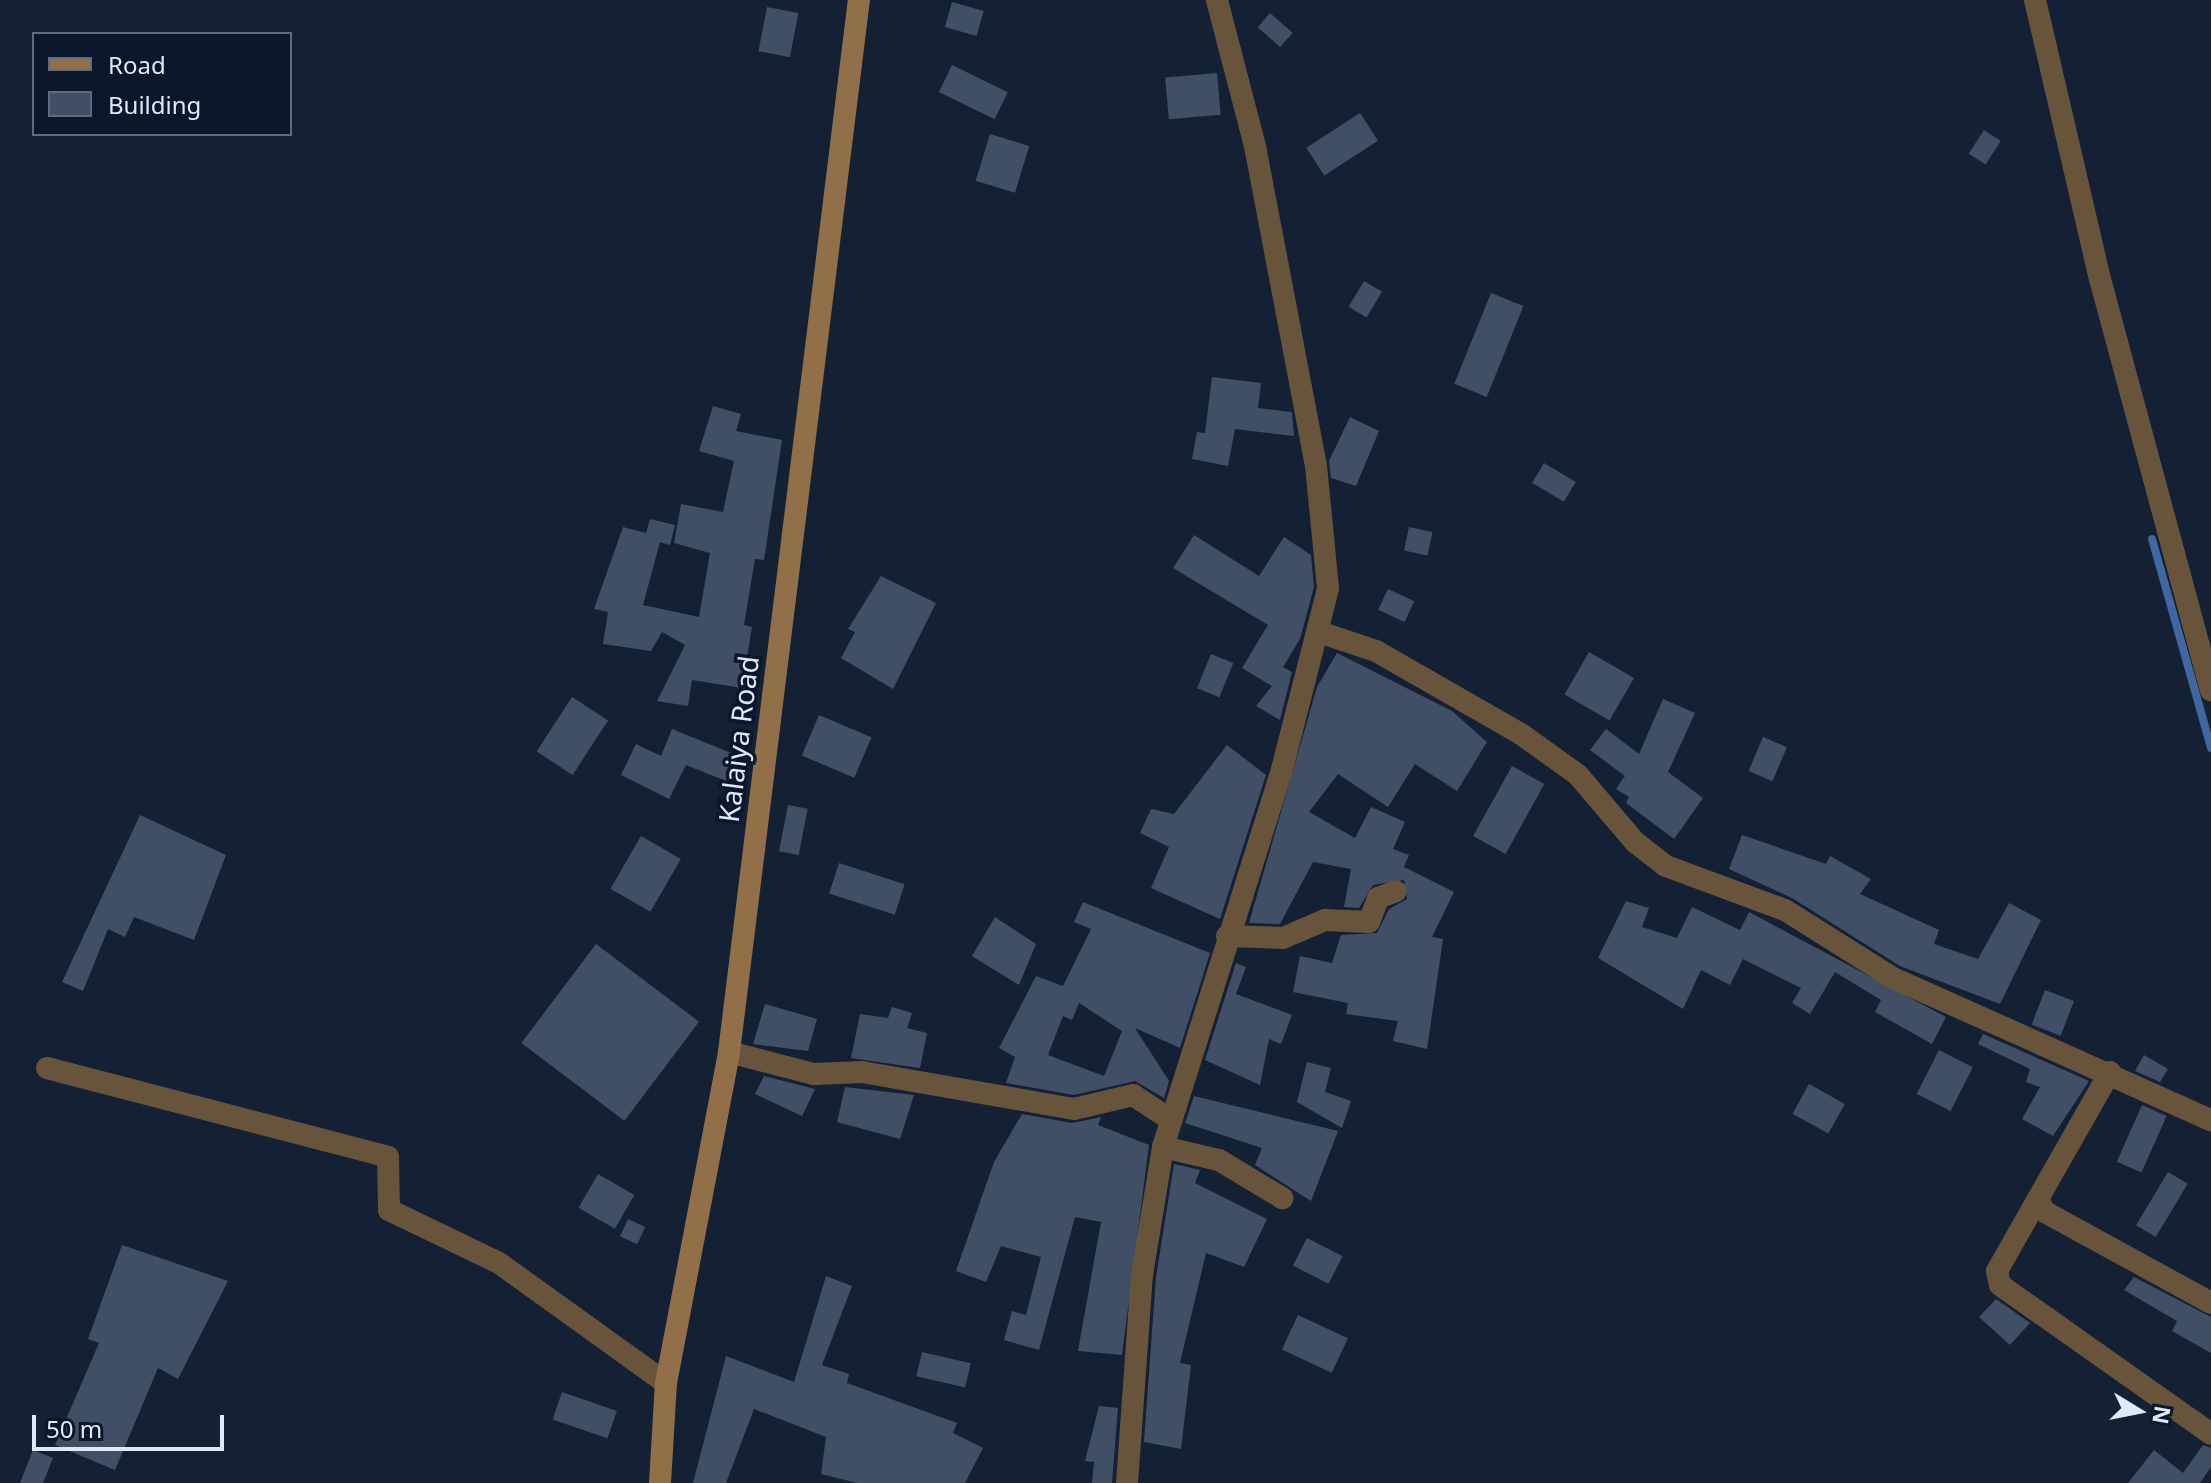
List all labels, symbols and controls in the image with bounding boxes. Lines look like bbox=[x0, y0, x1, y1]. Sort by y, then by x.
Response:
legend bbox=[32, 32, 292, 136]
text: Road bbox=[108, 48, 166, 81]
text: Building bbox=[108, 88, 201, 121]
street label: Kalaiya Road bbox=[711, 654, 765, 824]
north arrow bbox=[2099, 1371, 2179, 1451]
scale bar bbox=[36, 1399, 228, 1449]
text: N bbox=[2146, 1404, 2179, 1427]
text: 50 m bbox=[46, 1412, 102, 1445]

